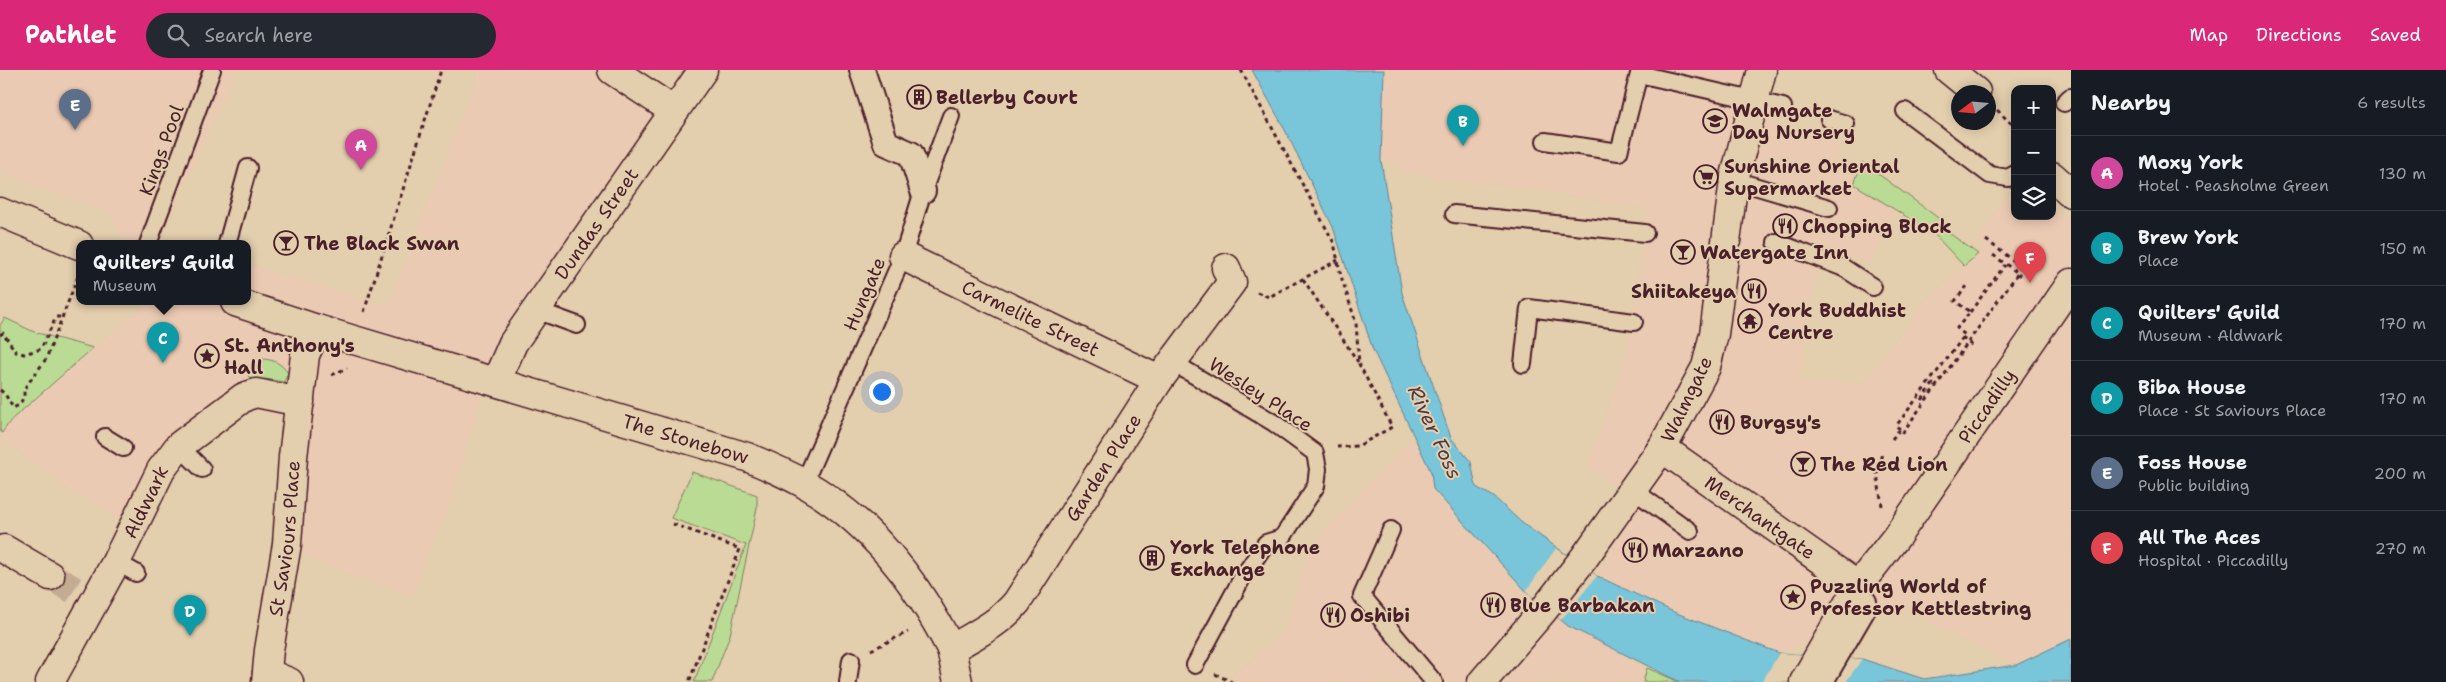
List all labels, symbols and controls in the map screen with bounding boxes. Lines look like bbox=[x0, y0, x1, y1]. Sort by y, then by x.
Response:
search box bbox=[146, 13, 496, 58]
text: Pathlet bbox=[25, 19, 116, 51]
icon: search bbox=[164, 21, 192, 49]
text: Search here bbox=[204, 23, 313, 48]
text: Map bbox=[2190, 23, 2228, 47]
text: Directions bbox=[2256, 23, 2342, 47]
text: Saved bbox=[2370, 23, 2421, 47]
building icon: Bellerby Court bbox=[906, 84, 932, 110]
place label: Bellerby Court bbox=[936, 85, 1078, 110]
north arrow bbox=[1951, 85, 1996, 130]
map controls bbox=[2011, 85, 2056, 220]
button: + bbox=[2011, 85, 2056, 130]
pin: E bbox=[59, 89, 91, 130]
text: Nearby bbox=[2091, 89, 2171, 117]
text: 6 results bbox=[2357, 92, 2426, 113]
place label: Walmgate Day Nursery bbox=[1732, 98, 1855, 145]
street label: Kings Pool bbox=[133, 101, 190, 199]
pin: B bbox=[1447, 105, 1479, 146]
school or university icon: Walmgate Day Nursery bbox=[1702, 108, 1728, 134]
pin: A bbox=[345, 129, 377, 170]
button: − bbox=[2011, 130, 2056, 175]
text: Moxy York bbox=[2138, 150, 2243, 175]
place label: Sunshine Oriental Supermarket bbox=[1724, 154, 1900, 201]
street label: Dundas Street bbox=[549, 163, 644, 285]
text: A bbox=[2101, 163, 2113, 184]
text: 130 m bbox=[2379, 163, 2426, 184]
supermarket icon: Sunshine Oriental Supermarket bbox=[1693, 164, 1719, 190]
button: layers bbox=[2011, 175, 2056, 220]
text: Hotel · Peasholme Green bbox=[2138, 175, 2329, 196]
restaurant icon: Chopping Block bbox=[1772, 213, 1798, 239]
place label: Chopping Block bbox=[1802, 214, 1952, 239]
text: Brew York bbox=[2138, 225, 2239, 250]
bar icon: The Black Swan bbox=[273, 230, 299, 256]
place label: The Black Swan bbox=[304, 231, 460, 256]
text: B bbox=[2102, 238, 2112, 259]
text: 150 m bbox=[2379, 238, 2426, 259]
bar icon: Watergate Inn bbox=[1670, 239, 1696, 265]
popup bbox=[76, 240, 251, 305]
place label: Watergate Inn bbox=[1700, 240, 1849, 265]
pin: F bbox=[2014, 242, 2046, 283]
text: Quilters' Guild bbox=[93, 250, 234, 275]
text: Place bbox=[2138, 250, 2179, 271]
street label: Hungate bbox=[838, 253, 891, 335]
street label: Carmelite Street bbox=[958, 274, 1103, 362]
text: Museum bbox=[93, 275, 156, 296]
restaurant icon: Shiitakeya bbox=[1741, 278, 1767, 304]
place label: Shiitakeya bbox=[1631, 279, 1736, 304]
place label: York Buddhist Centre bbox=[1768, 298, 1906, 345]
text: Quilters' Guild bbox=[2138, 300, 2280, 325]
temple icon: York Buddhist Centre bbox=[1737, 308, 1763, 334]
text: C bbox=[2102, 313, 2112, 334]
text: 170 m bbox=[2379, 313, 2426, 334]
pin: C bbox=[147, 322, 179, 363]
text: Museum · Aldwark bbox=[2138, 325, 2283, 346]
place label: St. Anthony's Hall bbox=[224, 333, 355, 380]
place icon: St. Anthony's Hall bbox=[194, 343, 220, 369]
street label: Wesley Place bbox=[1204, 352, 1317, 437]
street label: Walmgate bbox=[1655, 352, 1718, 446]
street label: Piccadilly bbox=[1952, 364, 2021, 448]
text: Biba House bbox=[2138, 375, 2246, 400]
your location bbox=[869, 379, 895, 405]
water label: River Foss bbox=[1402, 381, 1468, 483]
text: D bbox=[2101, 388, 2113, 409]
text: 170 m bbox=[2379, 388, 2426, 409]
text: Place · St Saviours Place bbox=[2138, 400, 2326, 421]
street label: The Stonebow bbox=[619, 409, 752, 470]
street label: Garden Place bbox=[1060, 409, 1147, 526]
restaurant icon: Burgsy's bbox=[1709, 409, 1735, 435]
place label: Burgsy's bbox=[1740, 410, 1821, 435]
text: Foss House bbox=[2138, 450, 2247, 475]
bar icon: The Red Lion bbox=[1790, 451, 1816, 477]
place label: The Red Lion bbox=[1820, 452, 1948, 477]
street label: St Saviours Place bbox=[263, 460, 306, 618]
street label: Aldwark bbox=[118, 461, 174, 543]
text: E bbox=[2102, 463, 2112, 484]
text: 200 m bbox=[2374, 463, 2426, 484]
street label: Merchantgate bbox=[1700, 470, 1820, 565]
text: Public building bbox=[2138, 475, 2250, 496]
text: All The Aces bbox=[2138, 525, 2260, 550]
place label: York Telephone Exchange bbox=[1170, 535, 1320, 582]
restaurant icon: Marzano bbox=[1622, 537, 1648, 563]
place label: Marzano bbox=[1652, 538, 1744, 563]
text: F bbox=[2102, 538, 2112, 559]
text: 270 m bbox=[2375, 538, 2426, 559]
building icon: York Telephone Exchange bbox=[1139, 545, 1165, 571]
text: Hospital · Piccadilly bbox=[2138, 550, 2288, 571]
place label: Puzzling World of Professor Kettlestring bbox=[1810, 574, 2031, 621]
place icon: Puzzling World of Professor Kettlestring bbox=[1780, 584, 1806, 610]
restaurant icon: Blue Barbakan bbox=[1480, 592, 1506, 618]
place label: Blue Barbakan bbox=[1510, 593, 1655, 618]
pin: D bbox=[174, 595, 206, 636]
restaurant icon: Oshibi bbox=[1320, 602, 1346, 628]
place label: Oshibi bbox=[1350, 603, 1410, 628]

